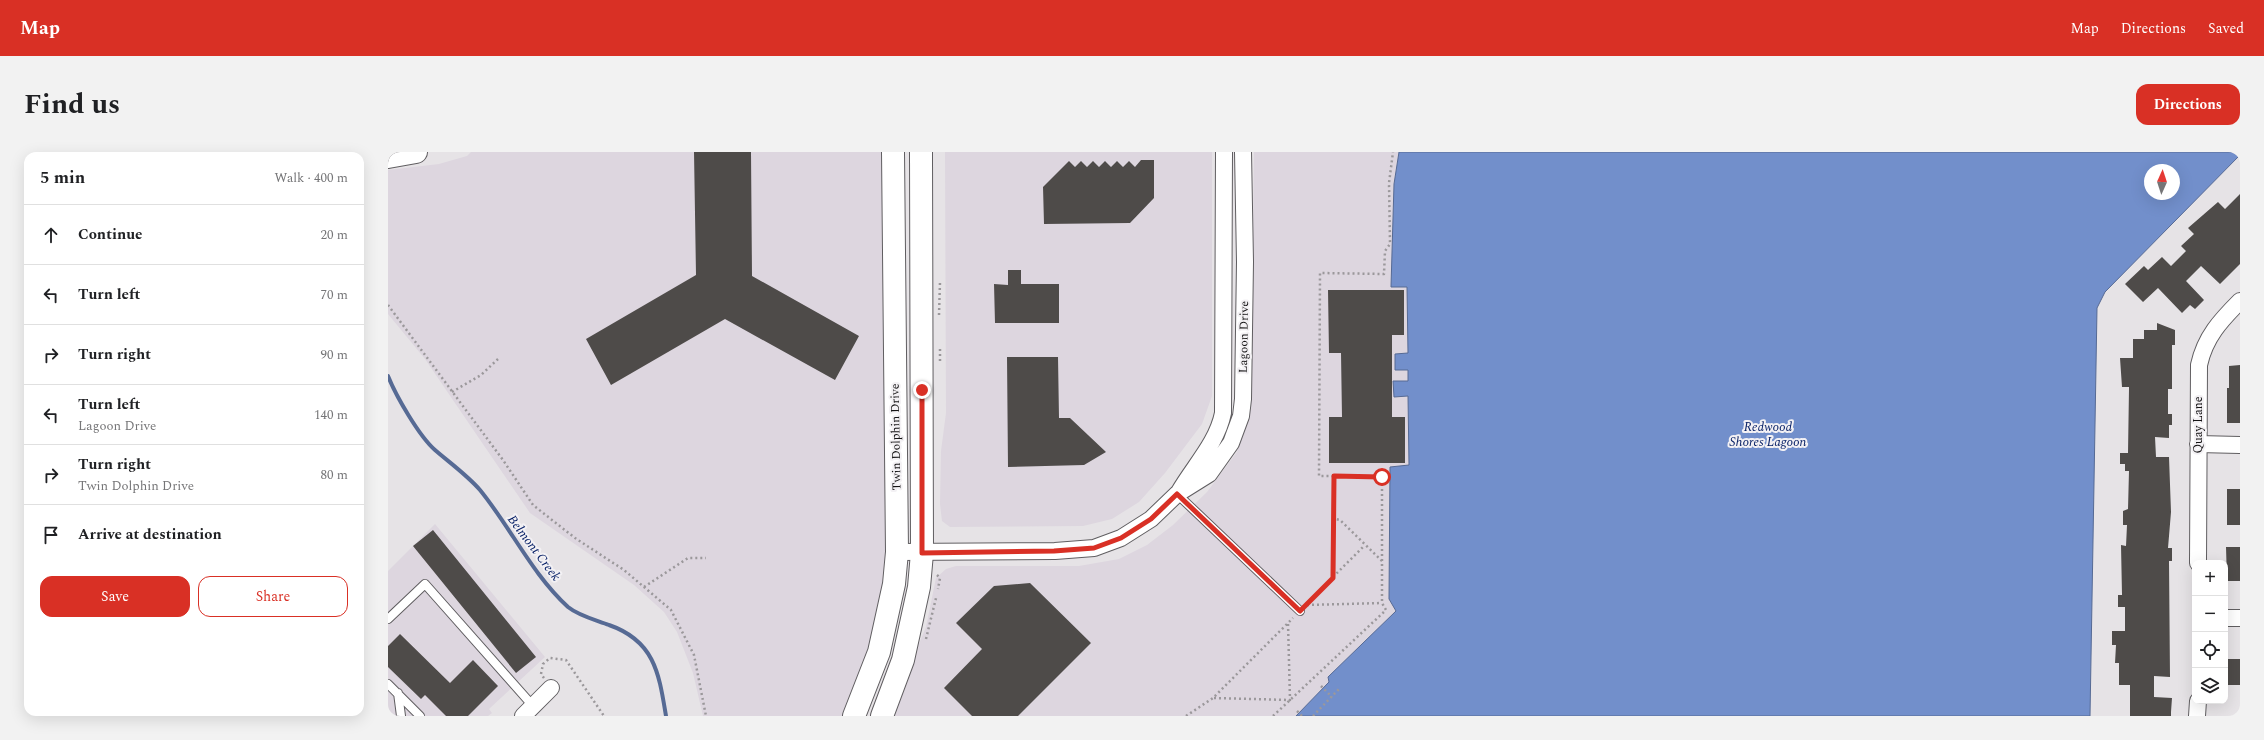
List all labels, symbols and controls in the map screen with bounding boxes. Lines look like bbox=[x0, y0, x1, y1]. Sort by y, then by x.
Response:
text: Map bbox=[20, 14, 60, 43]
text: Map bbox=[2071, 18, 2099, 39]
text: Directions bbox=[2121, 18, 2186, 39]
text: Saved bbox=[2208, 18, 2244, 39]
text: Find us bbox=[24, 83, 120, 126]
button: Directions bbox=[2136, 84, 2240, 125]
north arrow bbox=[2144, 164, 2180, 200]
text: 5 min bbox=[40, 165, 85, 191]
text: Walk · 400 m bbox=[274, 168, 348, 188]
text: Continue bbox=[78, 223, 143, 246]
icon: ahead bbox=[40, 224, 62, 246]
text: 20 m bbox=[321, 225, 348, 245]
text: Turn left bbox=[78, 283, 140, 306]
icon: left bbox=[40, 284, 62, 306]
text: 70 m bbox=[321, 285, 348, 305]
street label: Lagoon Drive bbox=[1234, 301, 1254, 373]
text: Turn right bbox=[78, 343, 151, 366]
icon: right bbox=[40, 344, 62, 366]
text: 90 m bbox=[321, 345, 348, 365]
route end bbox=[913, 381, 931, 399]
street label: Twin Dolphin Drive bbox=[886, 383, 906, 491]
text: Turn left bbox=[78, 393, 140, 416]
street label: Quay Lane bbox=[2189, 396, 2208, 454]
icon: left bbox=[40, 404, 62, 426]
text: 140 m bbox=[314, 405, 348, 425]
text: Lagoon Drive bbox=[78, 416, 156, 436]
water label: Redwood Shores Lagoon bbox=[1730, 417, 1807, 452]
text: Turn right bbox=[78, 453, 151, 476]
icon: right bbox=[40, 464, 62, 486]
text: 80 m bbox=[321, 465, 348, 485]
route start bbox=[1373, 468, 1391, 486]
text: Twin Dolphin Drive bbox=[78, 476, 194, 496]
water label: Belmont Creek bbox=[502, 511, 566, 585]
text: Arrive at destination bbox=[78, 523, 222, 546]
icon: arrive bbox=[40, 524, 62, 546]
map controls bbox=[2192, 560, 2228, 704]
button: + bbox=[2192, 560, 2228, 596]
button: Save bbox=[40, 576, 190, 617]
button: Share bbox=[198, 576, 348, 617]
button: − bbox=[2192, 596, 2228, 632]
button: locate bbox=[2192, 632, 2228, 668]
button: layers bbox=[2192, 668, 2228, 704]

